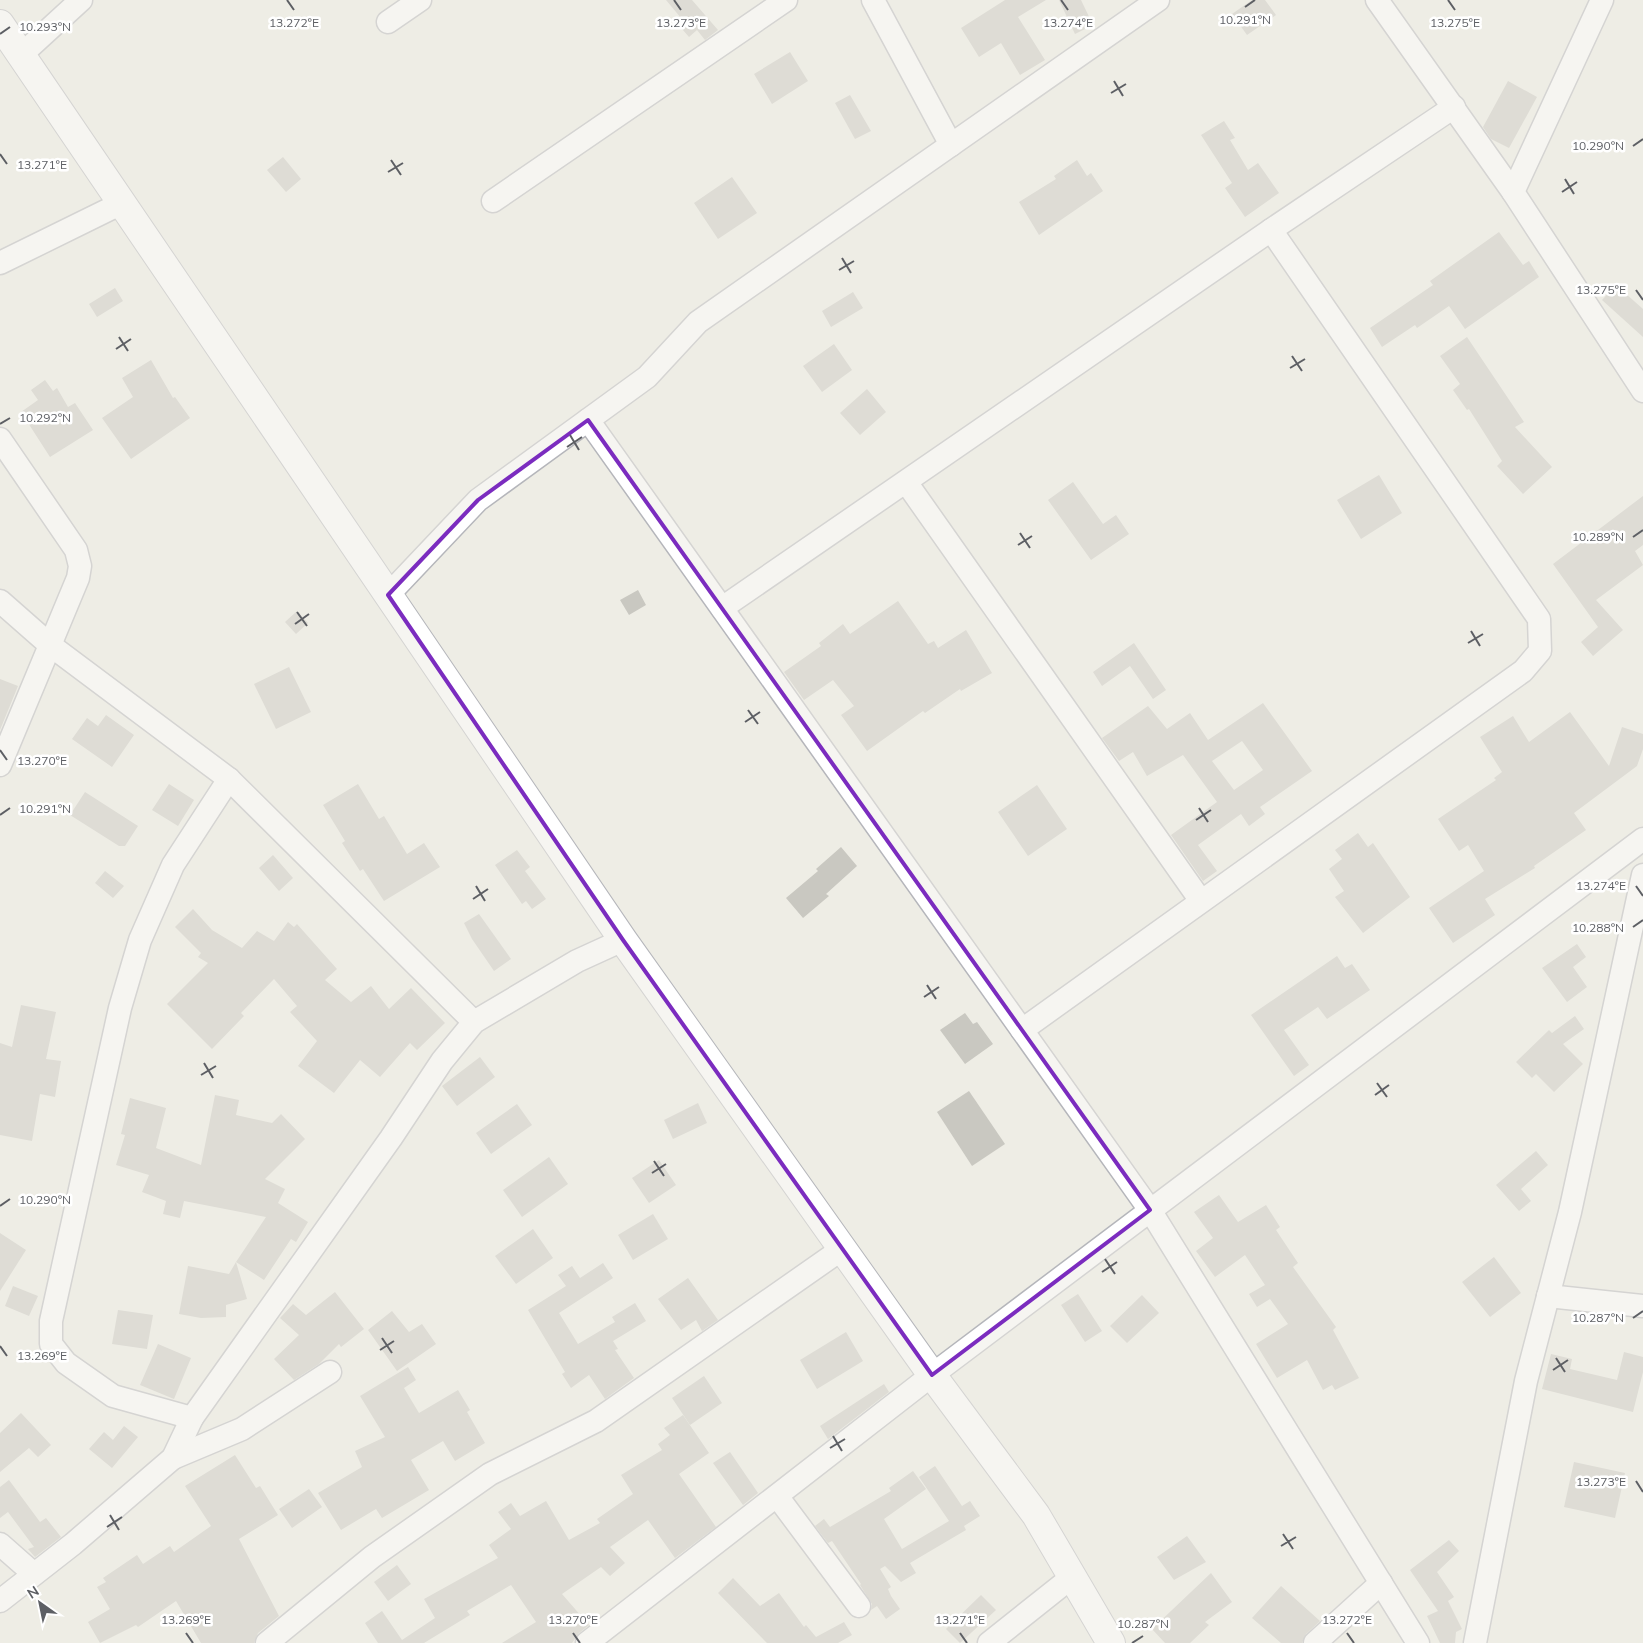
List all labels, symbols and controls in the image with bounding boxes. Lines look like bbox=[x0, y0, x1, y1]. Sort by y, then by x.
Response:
text: 10.291°N bbox=[1219, 12, 1271, 27]
text: 13.272°E bbox=[269, 15, 319, 30]
text: 13.273°E bbox=[656, 15, 706, 30]
text: 13.274°E bbox=[1043, 15, 1093, 30]
text: 13.275°E bbox=[1430, 15, 1480, 30]
text: 10.293°N bbox=[19, 19, 71, 34]
text: 10.290°N bbox=[1572, 138, 1624, 153]
text: 13.271°E bbox=[17, 157, 67, 172]
text: 13.275°E bbox=[1576, 282, 1626, 297]
text: 10.292°N bbox=[19, 410, 71, 425]
text: 10.289°N bbox=[1572, 529, 1624, 544]
text: 13.270°E bbox=[17, 753, 67, 768]
text: 10.291°N bbox=[19, 801, 71, 816]
text: 13.274°E bbox=[1576, 878, 1626, 893]
text: 10.288°N bbox=[1572, 920, 1624, 935]
text: 10.290°N bbox=[19, 1192, 71, 1207]
text: 10.287°N bbox=[1572, 1310, 1624, 1325]
text: 13.269°E bbox=[17, 1348, 67, 1363]
text: 13.273°E bbox=[1576, 1474, 1626, 1489]
north arrow bbox=[15, 1578, 65, 1628]
text: N bbox=[24, 1582, 42, 1603]
text: 13.269°E bbox=[161, 1612, 211, 1627]
text: 13.270°E bbox=[548, 1612, 598, 1627]
text: 13.271°E bbox=[935, 1612, 985, 1627]
text: 13.272°E bbox=[1322, 1612, 1372, 1627]
text: 10.287°N bbox=[1117, 1616, 1169, 1631]

